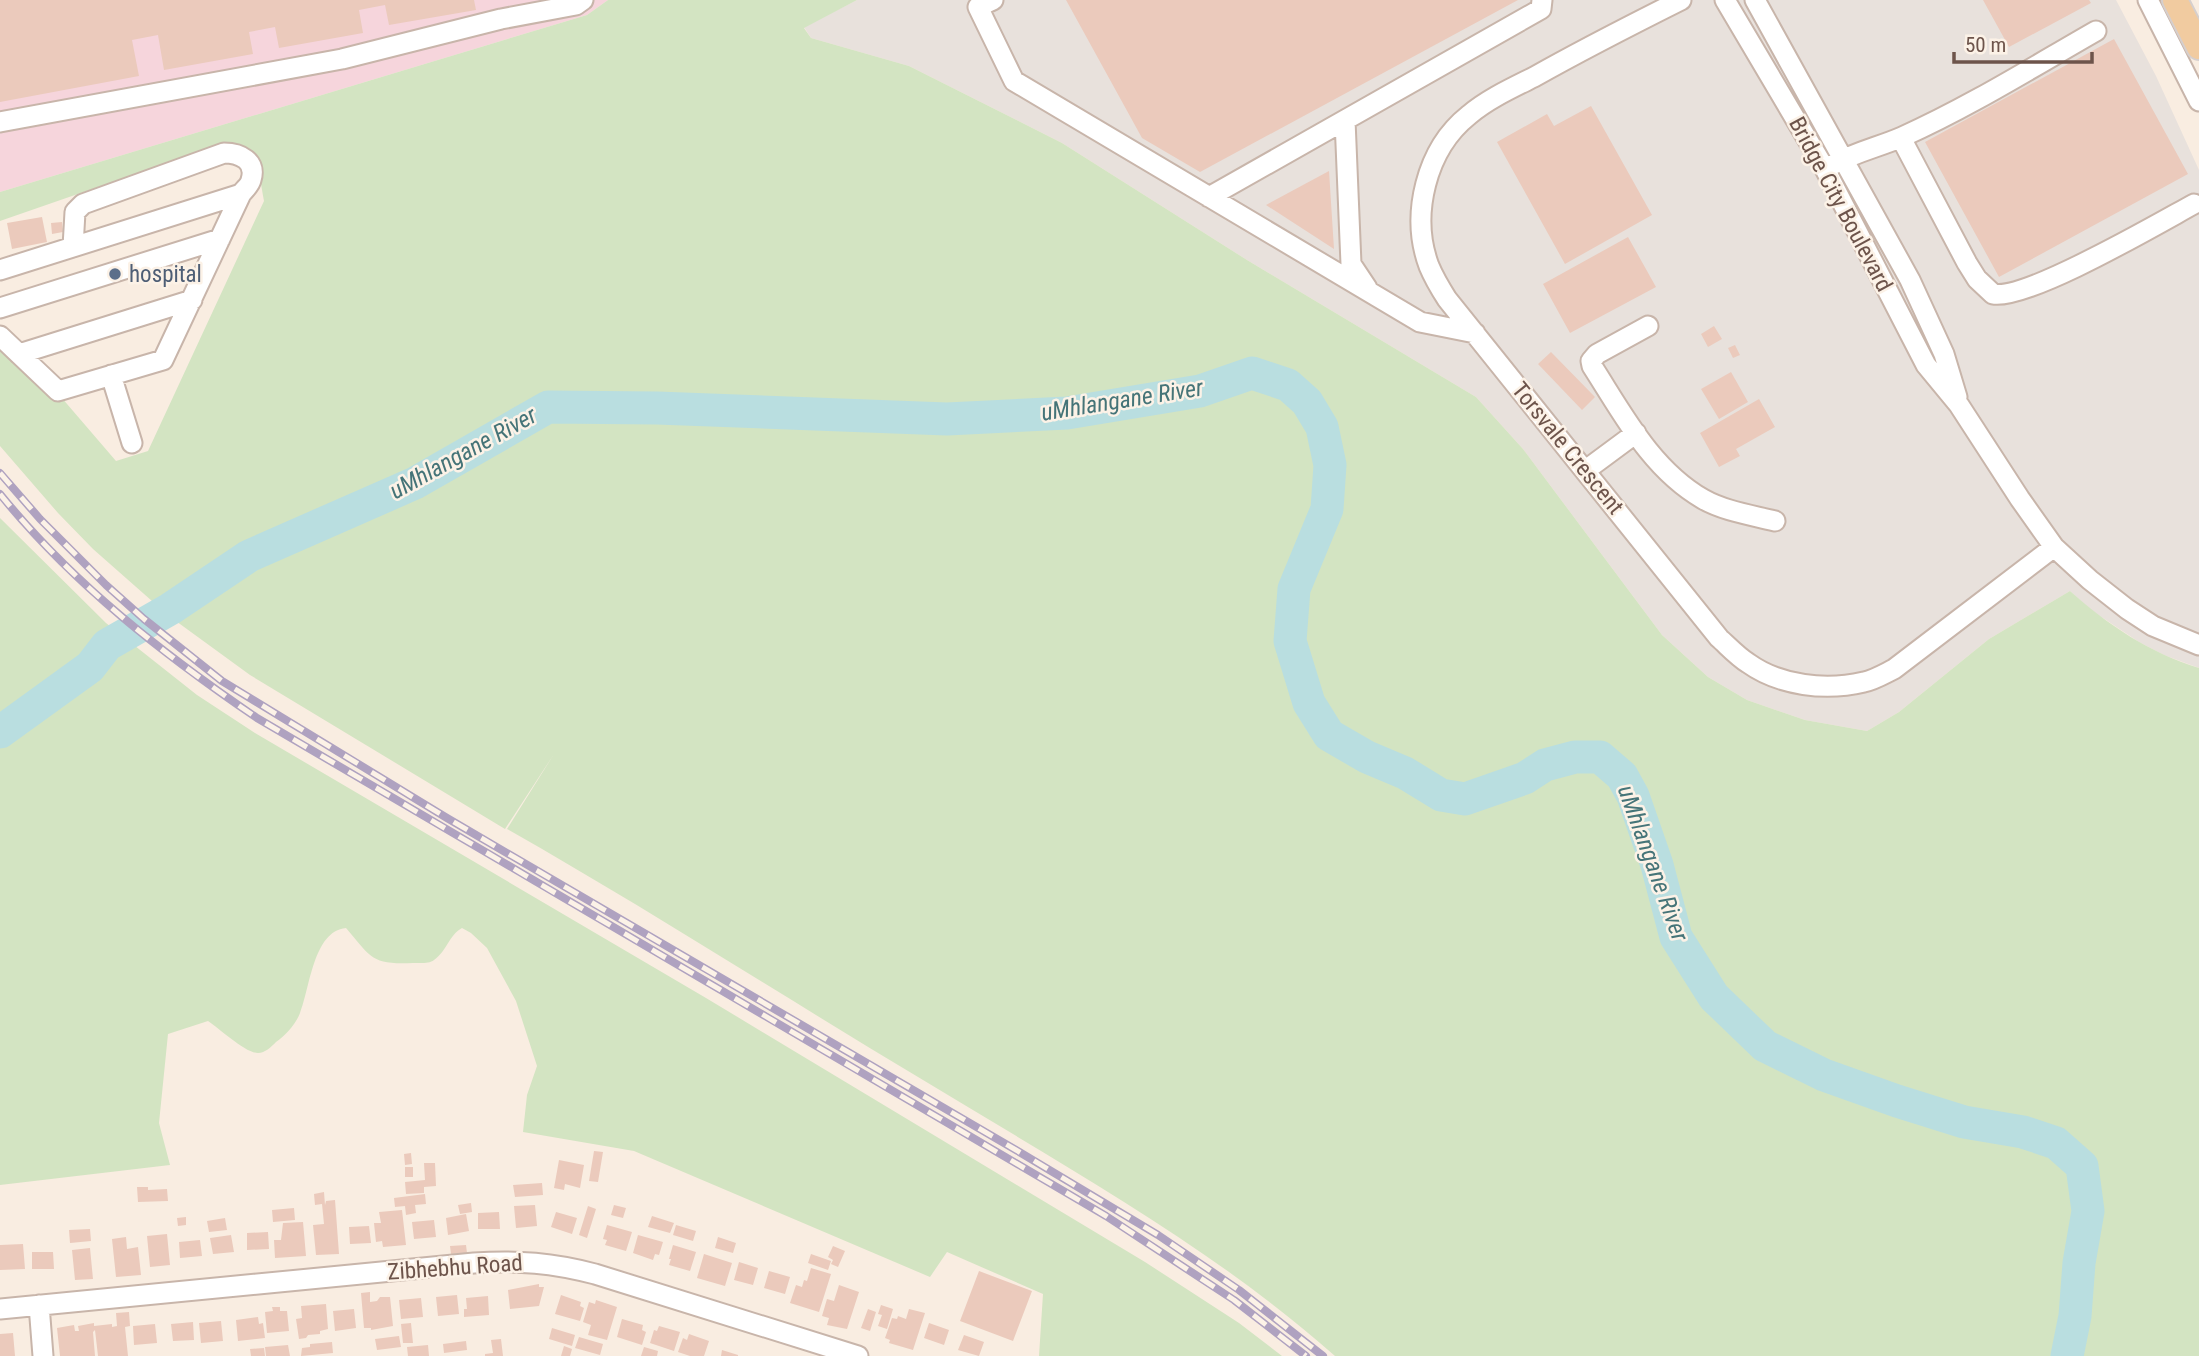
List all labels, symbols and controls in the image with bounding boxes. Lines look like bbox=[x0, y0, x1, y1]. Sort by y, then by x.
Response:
scale bar bbox=[1954, 21, 2092, 65]
text: 50 m bbox=[1965, 33, 2006, 57]
street label: Bridge City Boulevard bbox=[1783, 112, 1898, 296]
place label: hospital bbox=[129, 261, 202, 288]
marker: hospital bbox=[107, 266, 123, 282]
water label: uMhlangane River bbox=[1039, 373, 1206, 427]
street label: Torsvale Crescent bbox=[1506, 377, 1629, 520]
water label: uMhlangane River bbox=[385, 401, 542, 505]
water label: uMhlangane River bbox=[1612, 781, 1694, 946]
street label: Zibhebhu Road bbox=[386, 1249, 524, 1286]

